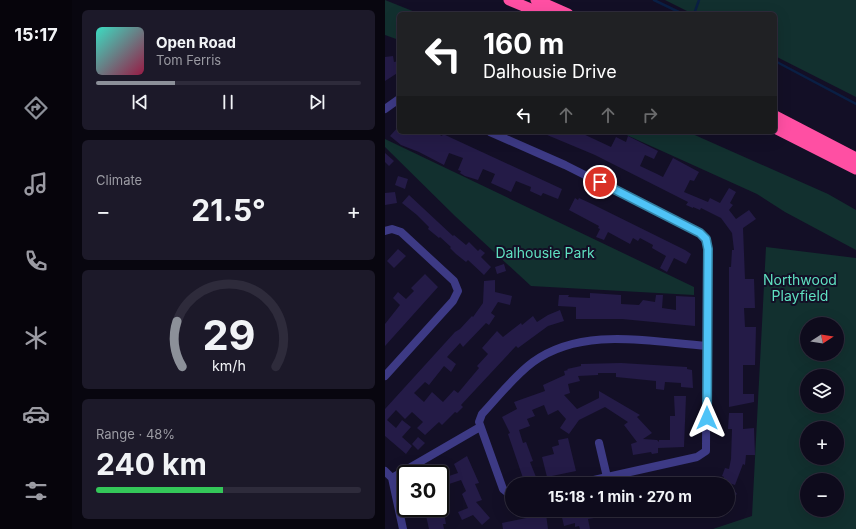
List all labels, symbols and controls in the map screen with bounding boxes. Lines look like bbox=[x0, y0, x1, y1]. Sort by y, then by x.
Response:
text: 15:17 bbox=[14, 24, 58, 45]
text: 160 m bbox=[483, 27, 564, 61]
icon: left bbox=[417, 28, 469, 80]
text: Open Road bbox=[156, 33, 236, 52]
text: Tom Ferris bbox=[156, 52, 221, 68]
text: Dalhousie Drive bbox=[483, 61, 617, 82]
icon: previous bbox=[129, 91, 151, 113]
icon: pause bbox=[217, 91, 239, 113]
icon: next bbox=[306, 91, 328, 113]
icon: directions bbox=[22, 94, 50, 122]
icon: left bbox=[513, 104, 535, 126]
icon: ahead bbox=[555, 104, 577, 126]
icon: ahead bbox=[597, 104, 619, 126]
icon: right bbox=[639, 104, 661, 126]
pin bbox=[583, 165, 617, 199]
icon: music bbox=[22, 170, 50, 198]
icon: arrive bbox=[589, 171, 611, 193]
text: Climate bbox=[96, 172, 142, 188]
text: 21.5° bbox=[191, 192, 266, 228]
text: − bbox=[96, 198, 111, 224]
text: + bbox=[346, 198, 361, 224]
park label: Dalhousie Park bbox=[495, 244, 595, 261]
icon: phone bbox=[22, 247, 50, 275]
park label: Northwood Playfield bbox=[763, 271, 837, 304]
text: 29 bbox=[202, 310, 255, 360]
north arrow bbox=[800, 317, 844, 361]
map controls bbox=[800, 317, 844, 517]
icon: climate bbox=[22, 324, 50, 352]
text: km/h bbox=[212, 357, 245, 374]
button: layers bbox=[800, 369, 844, 413]
position arrow bbox=[686, 397, 728, 439]
icon: car bbox=[22, 400, 50, 428]
button: + bbox=[800, 421, 844, 465]
text: Range · 48% bbox=[96, 426, 175, 442]
text: 240 km bbox=[96, 446, 207, 482]
speed limit sign: 30 bbox=[397, 465, 449, 517]
button: − bbox=[800, 473, 844, 517]
icon: filters bbox=[22, 477, 50, 505]
text: 15:18 · 1 min · 270 m bbox=[548, 487, 692, 506]

